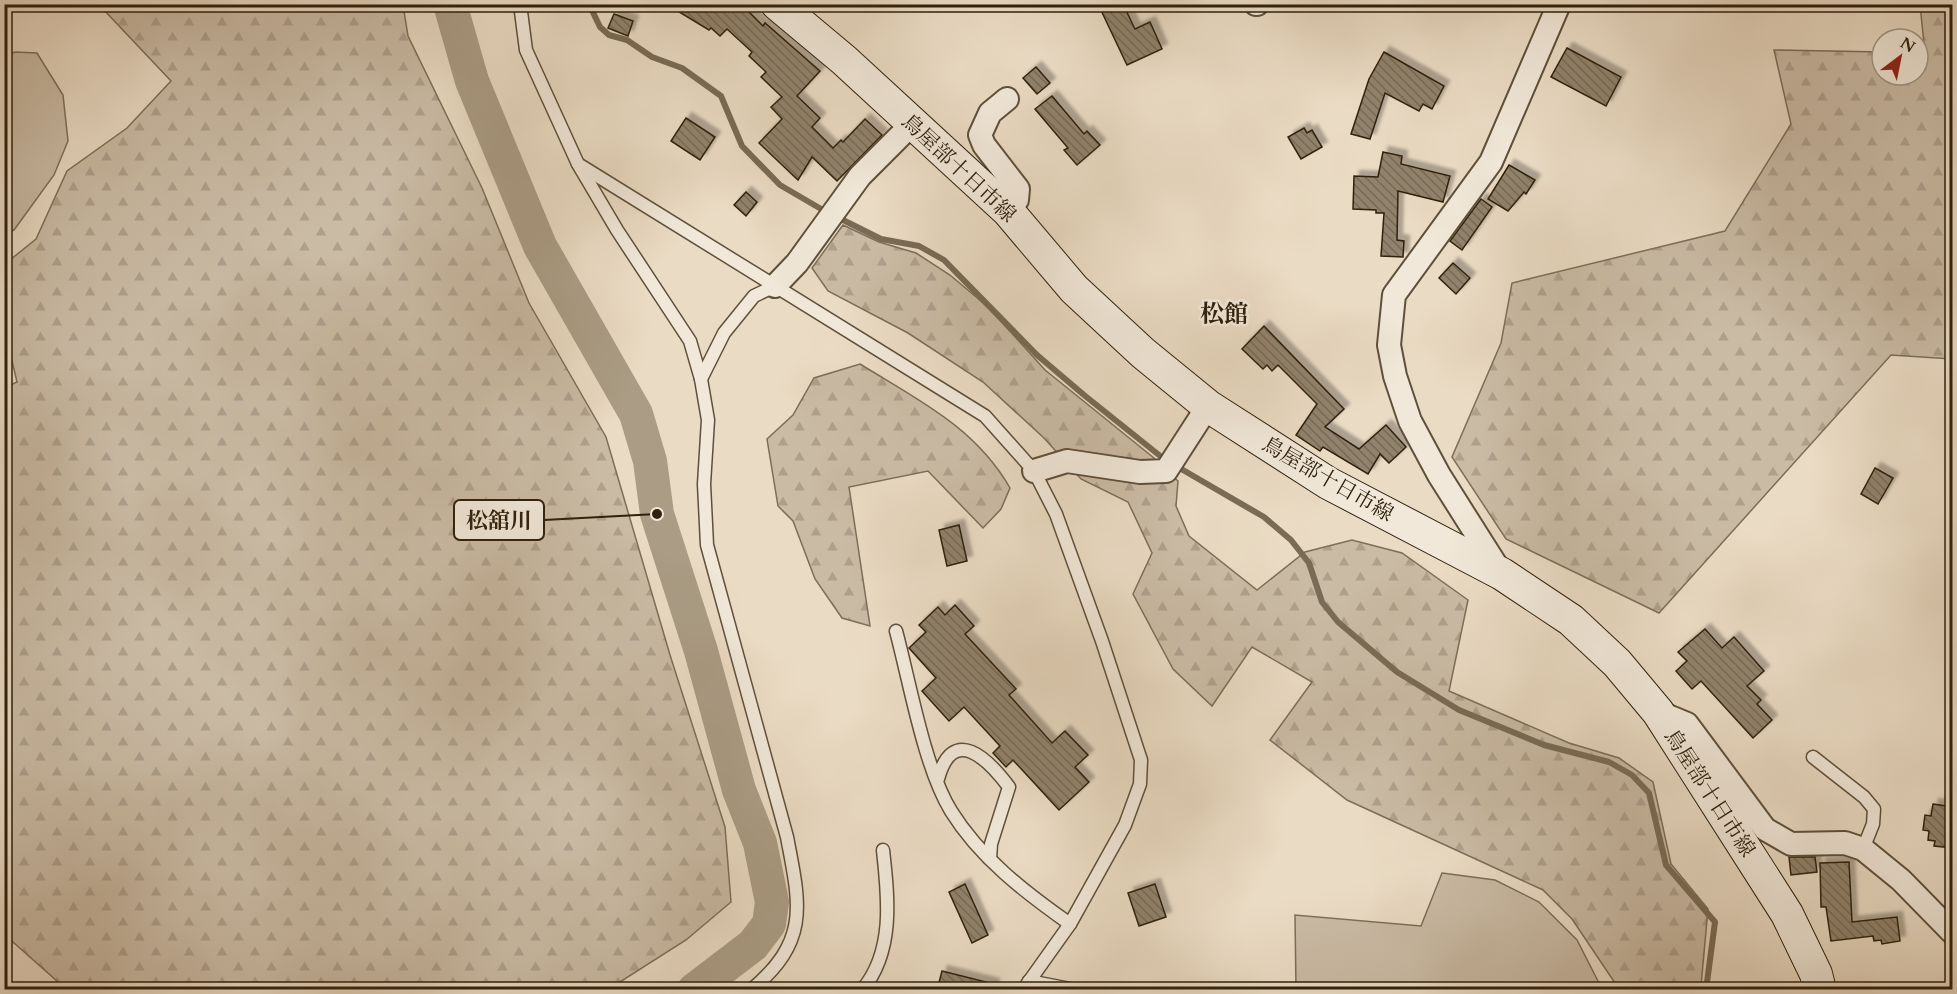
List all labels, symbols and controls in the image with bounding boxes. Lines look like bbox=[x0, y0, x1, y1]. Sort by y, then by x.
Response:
north arrow bbox=[1870, 27, 1930, 87]
text: N bbox=[1896, 32, 1919, 58]
street label: 鳥屋部十日市線 bbox=[895, 108, 1022, 229]
district label: 松館 bbox=[1200, 298, 1248, 331]
street label: 鳥屋部十日市線 bbox=[1257, 430, 1399, 529]
callout: 松舘川 bbox=[454, 500, 544, 540]
text: 松舘川 bbox=[466, 506, 532, 536]
street label: 鳥屋部十日市線 bbox=[1657, 724, 1762, 863]

